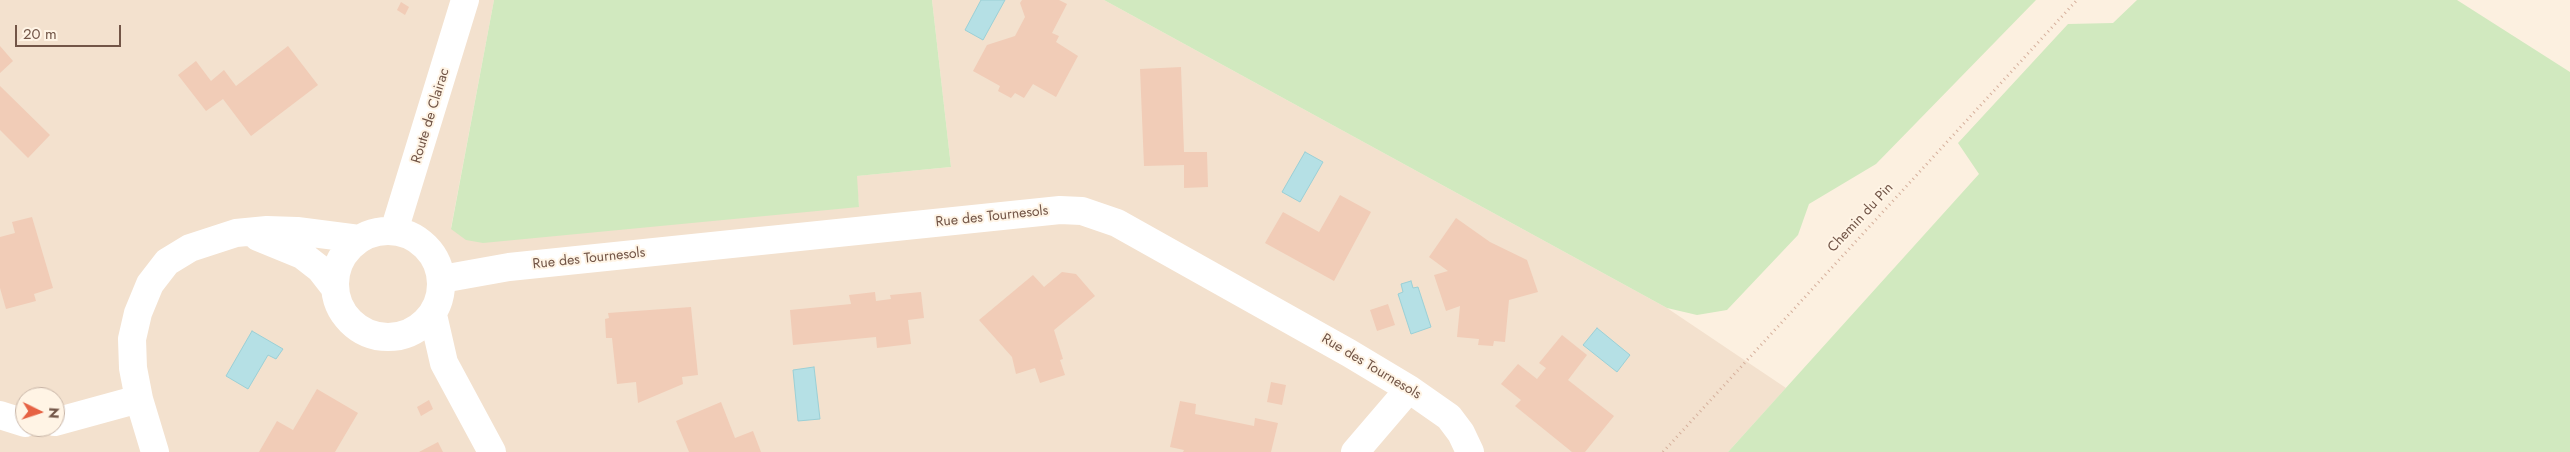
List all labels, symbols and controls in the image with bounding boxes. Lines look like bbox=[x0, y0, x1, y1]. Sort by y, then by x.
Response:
scale bar bbox=[18, 15, 124, 47]
text: 20 m bbox=[23, 23, 57, 45]
street label: Route de Clairac bbox=[409, 66, 453, 166]
street label: Chemin du Pin bbox=[1825, 180, 1897, 256]
street label: Rue des Tournesols bbox=[935, 203, 1049, 231]
street label: Rue des Tournesols bbox=[532, 245, 646, 273]
street label: Rue des Tournesols bbox=[1318, 331, 1424, 403]
north arrow bbox=[15, 387, 65, 437]
text: N bbox=[44, 407, 64, 419]

